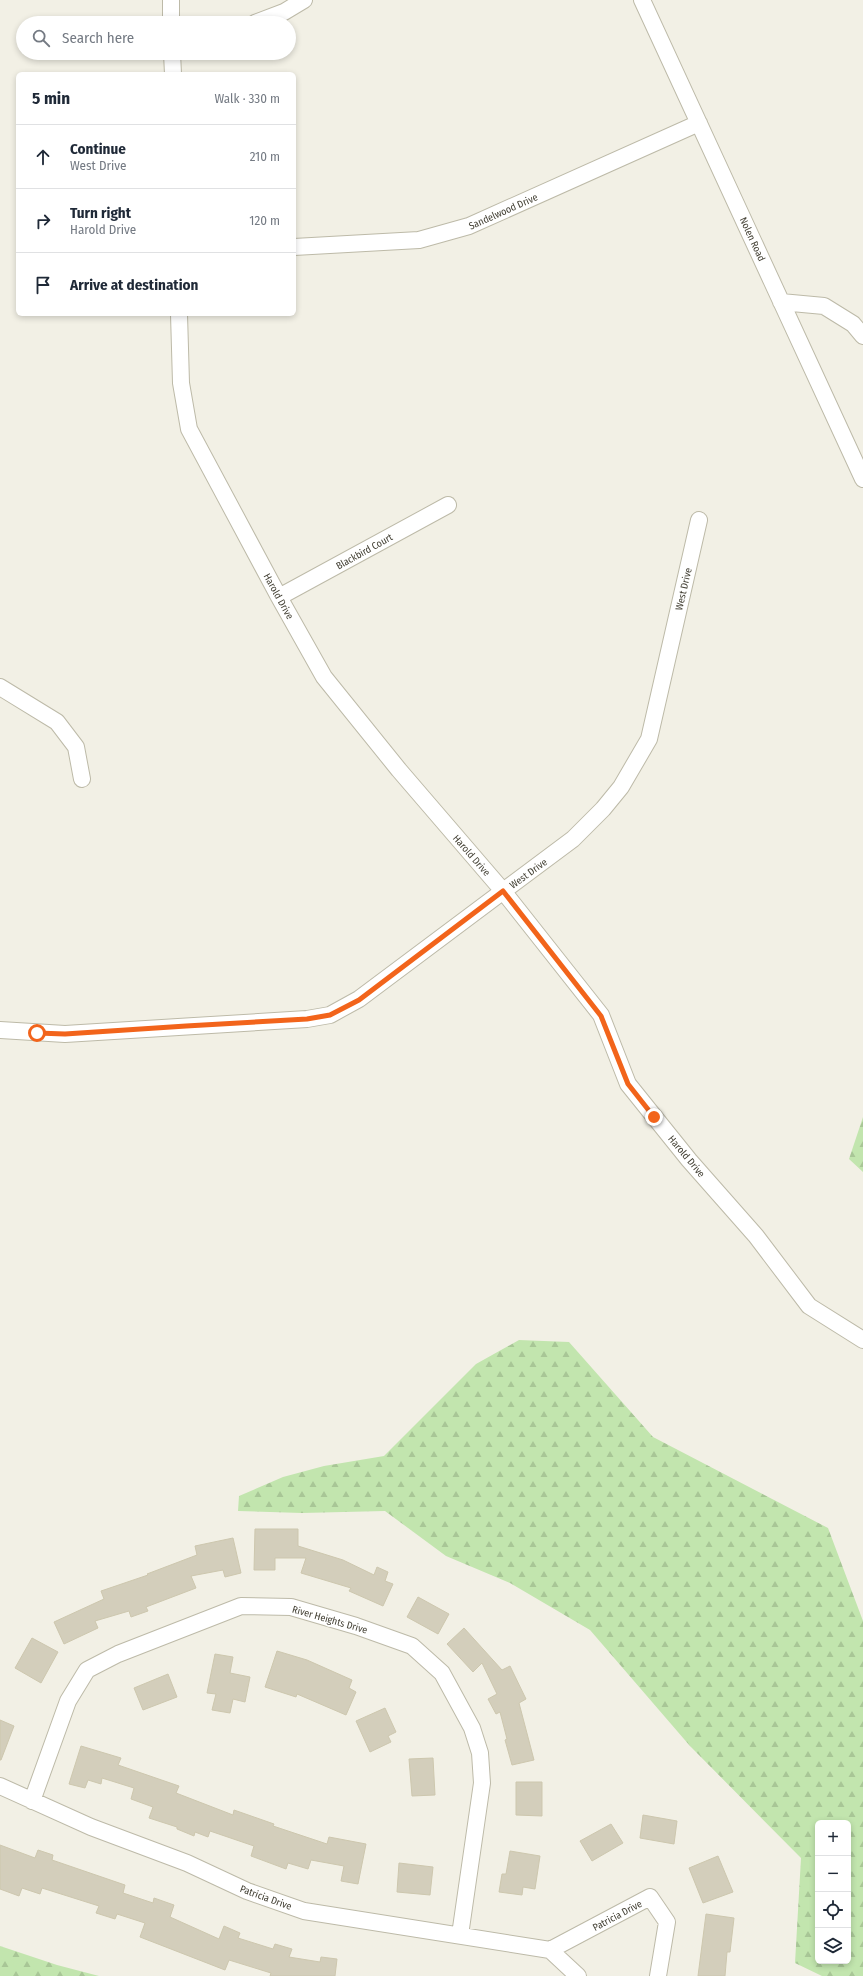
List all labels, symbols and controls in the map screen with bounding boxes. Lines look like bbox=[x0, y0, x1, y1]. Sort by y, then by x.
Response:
search box bbox=[16, 16, 296, 60]
icon: search bbox=[30, 27, 52, 49]
text: Search here bbox=[62, 29, 134, 47]
text: 5 min bbox=[32, 88, 70, 109]
text: Walk · 330 m bbox=[215, 91, 280, 106]
text: Continue bbox=[70, 140, 126, 158]
icon: ahead bbox=[32, 146, 54, 168]
text: 210 m bbox=[250, 149, 280, 164]
text: West Drive bbox=[70, 158, 126, 173]
street label: Sandelwood Drive bbox=[467, 191, 540, 232]
text: Turn right bbox=[70, 204, 131, 222]
icon: right bbox=[32, 210, 54, 232]
text: 120 m bbox=[249, 213, 280, 228]
street label: Nolen Road bbox=[737, 215, 768, 263]
text: Harold Drive bbox=[70, 222, 136, 237]
icon: arrive bbox=[32, 274, 54, 296]
text: Arrive at destination bbox=[70, 276, 198, 294]
street label: Blackbird Court bbox=[334, 531, 395, 572]
street label: West Drive bbox=[673, 567, 695, 612]
street label: Harold Drive bbox=[261, 571, 296, 622]
street label: Harold Drive bbox=[450, 833, 493, 879]
street label: West Drive bbox=[508, 856, 550, 891]
route start bbox=[28, 1024, 46, 1042]
route end bbox=[645, 1108, 663, 1126]
street label: Harold Drive bbox=[665, 1133, 707, 1180]
street label: River Heights Drive bbox=[291, 1603, 369, 1636]
map controls bbox=[815, 1820, 851, 1964]
button: + bbox=[815, 1820, 851, 1856]
button: − bbox=[815, 1856, 851, 1892]
street label: Patricia Drive bbox=[238, 1883, 293, 1913]
button: locate bbox=[815, 1892, 851, 1928]
street label: Patricia Drive bbox=[591, 1898, 644, 1934]
button: layers bbox=[815, 1928, 851, 1964]

